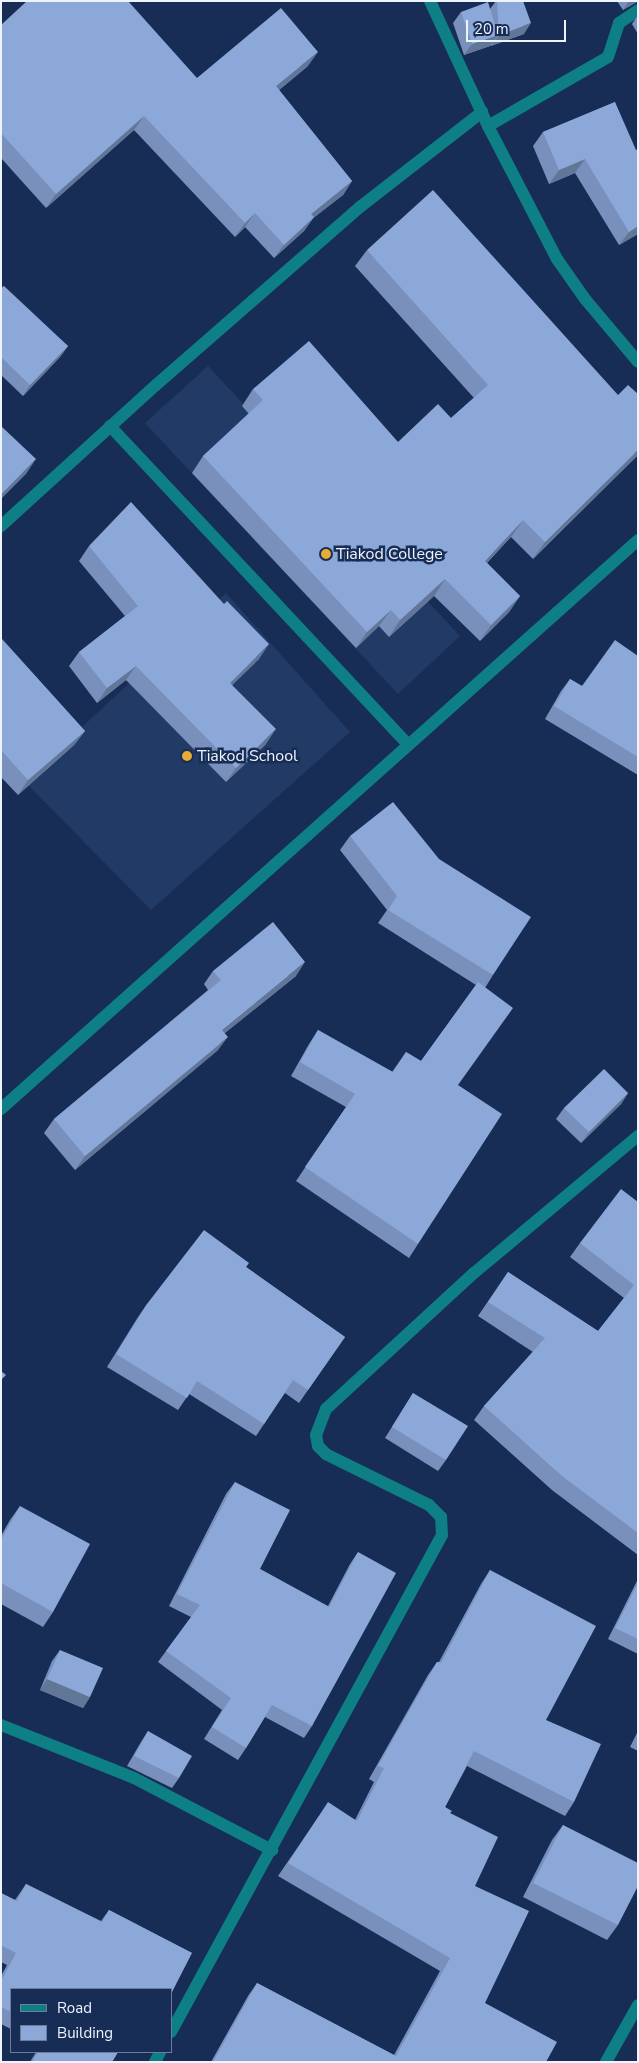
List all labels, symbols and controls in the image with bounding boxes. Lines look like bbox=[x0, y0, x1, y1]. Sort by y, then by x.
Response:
scale bar bbox=[469, 10, 569, 42]
text: 20 m bbox=[474, 19, 509, 39]
place label: Tiakod College bbox=[336, 544, 443, 564]
marker: Tiakod College bbox=[320, 548, 332, 560]
place label: Tiakod School bbox=[197, 746, 298, 766]
marker: Tiakod School bbox=[181, 750, 193, 762]
legend bbox=[10, 1988, 172, 2053]
text: Road bbox=[57, 1998, 92, 2018]
text: Building bbox=[57, 2023, 113, 2043]

